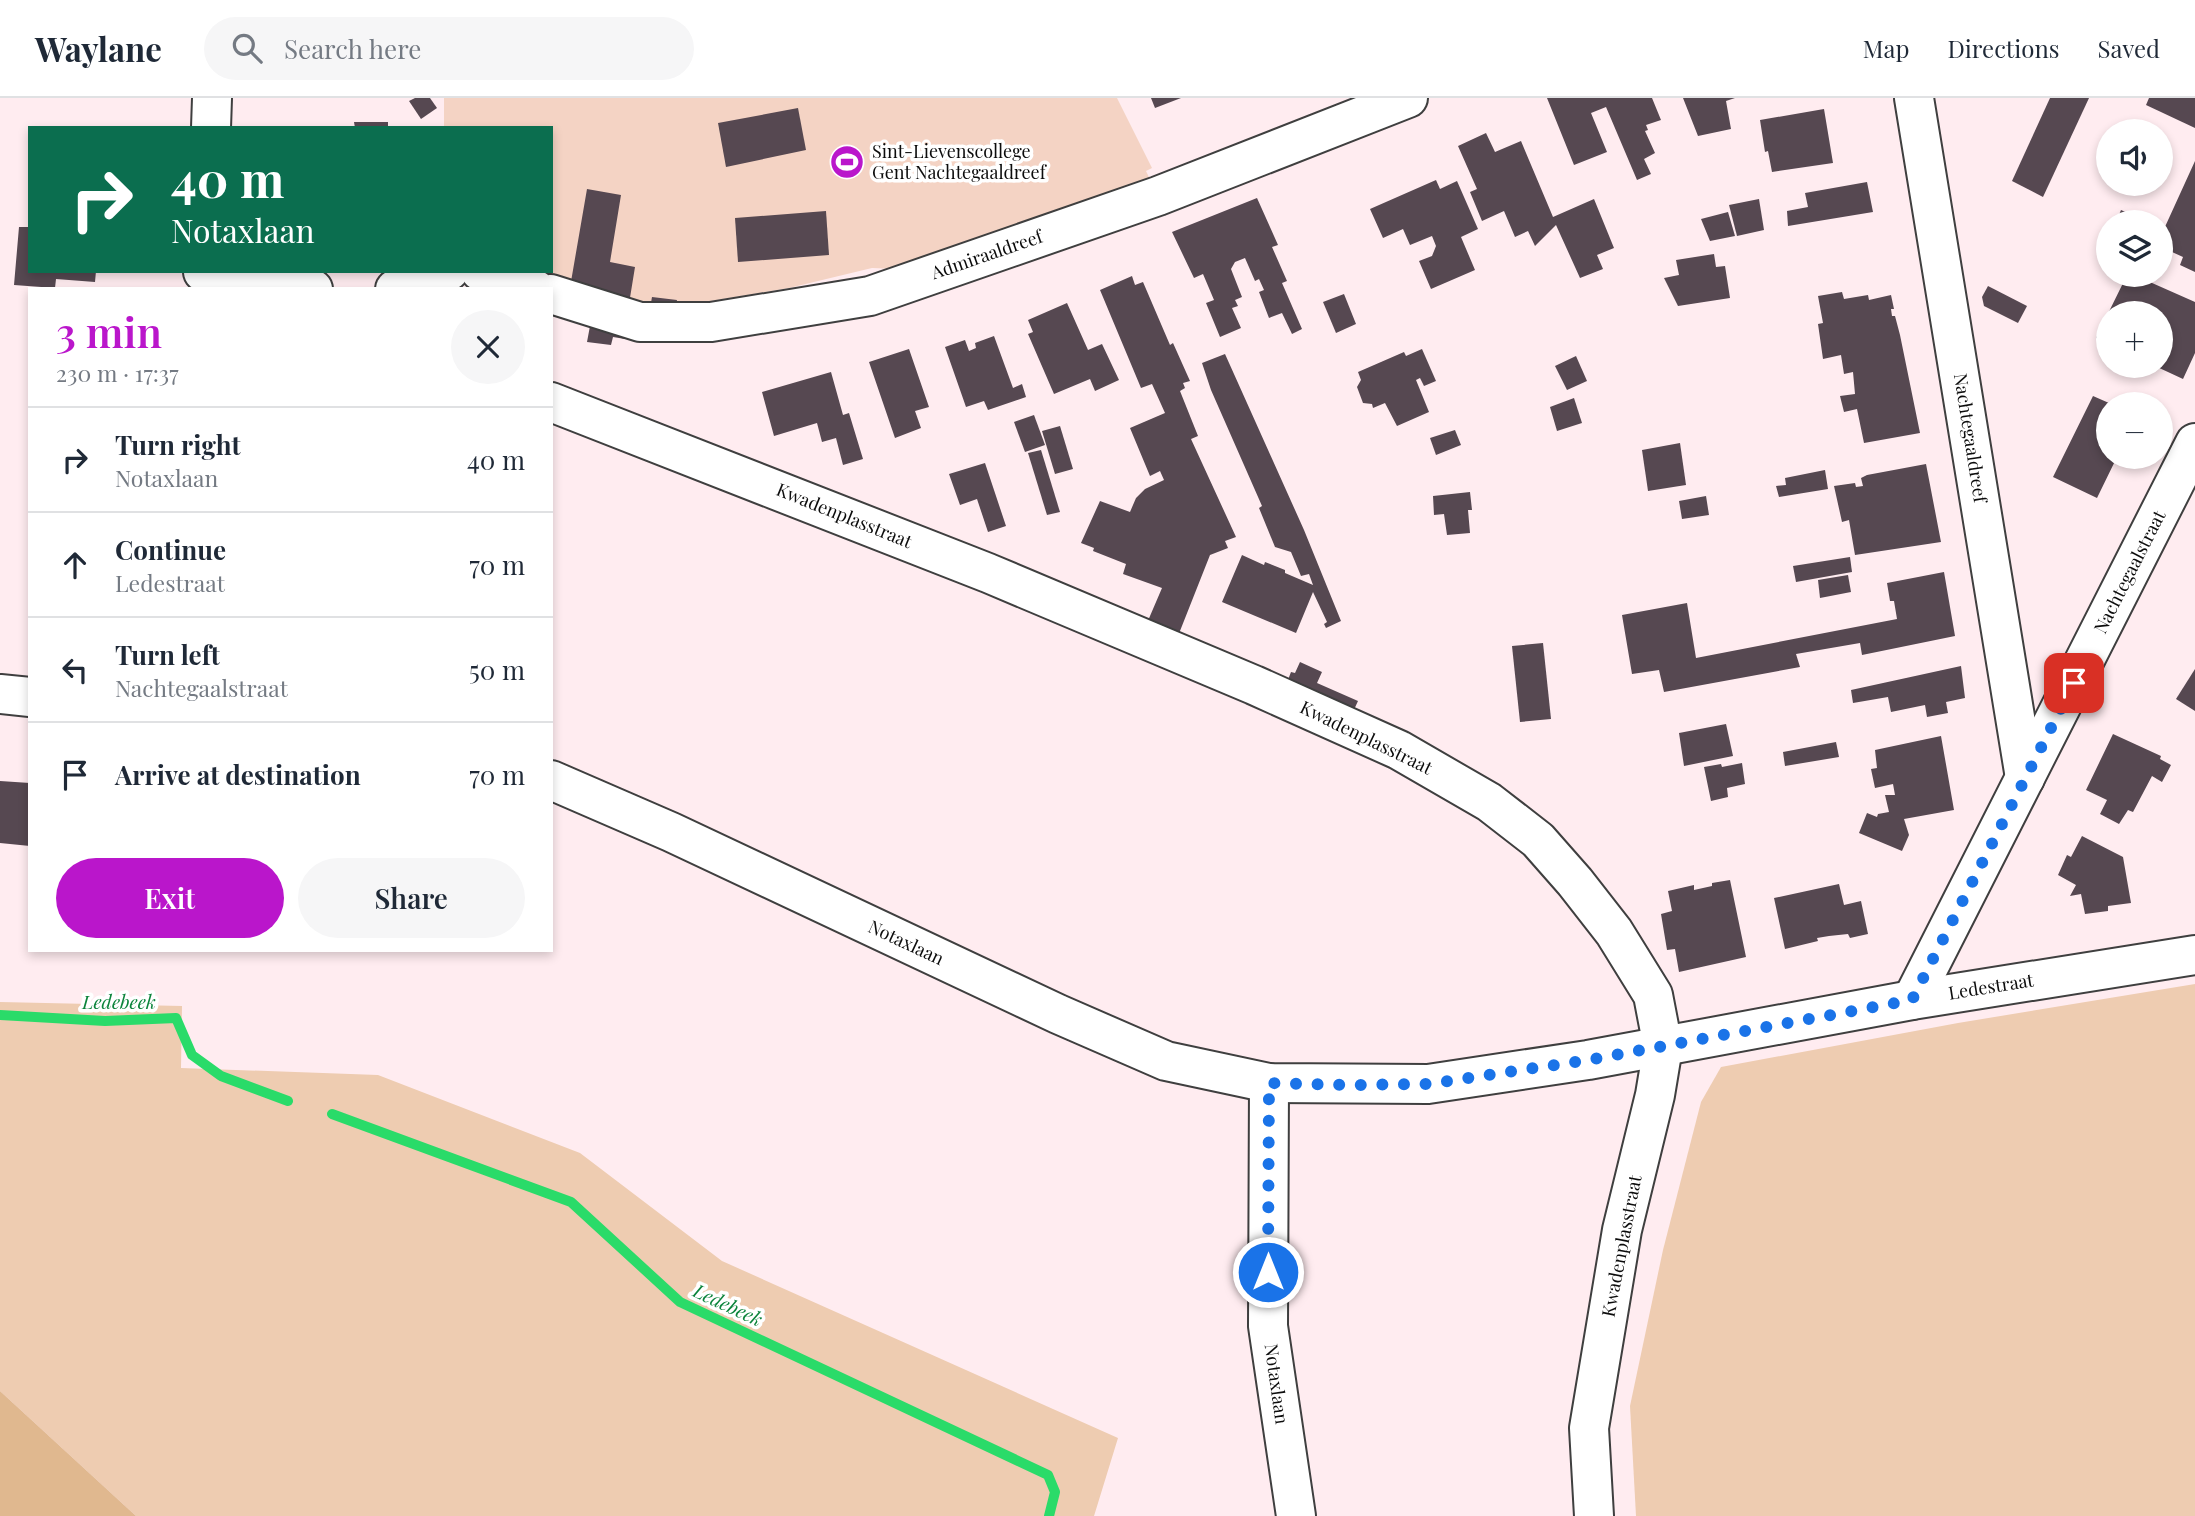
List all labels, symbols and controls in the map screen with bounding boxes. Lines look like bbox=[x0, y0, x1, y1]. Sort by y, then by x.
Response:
search box bbox=[204, 17, 694, 80]
text: Waylane bbox=[35, 26, 162, 70]
icon: search bbox=[228, 29, 266, 67]
text: Search here bbox=[284, 31, 421, 66]
text: Map bbox=[1863, 32, 1909, 64]
text: Directions bbox=[1947, 32, 2060, 64]
text: Saved bbox=[2098, 32, 2160, 64]
map controls bbox=[2096, 119, 2173, 469]
button: sound bbox=[2096, 119, 2173, 196]
place label: Sint-Lievenscollege Gent Nachtegaaldreef bbox=[872, 139, 1048, 184]
sports icon: Sint-Lievenscollege Gent Nachtegaaldreef bbox=[828, 143, 866, 181]
text: 40 m bbox=[171, 145, 284, 210]
icon: right bbox=[56, 154, 147, 245]
text: Notaxlaan bbox=[171, 208, 315, 251]
button: layers bbox=[2096, 210, 2173, 287]
street label: Admiraaldreef bbox=[927, 223, 1047, 285]
button: + bbox=[2096, 301, 2173, 378]
text: 3 min bbox=[56, 303, 162, 359]
button: close bbox=[451, 310, 525, 384]
text: 230 m · 17:37 bbox=[56, 357, 179, 388]
street label: Nachtegaaldreef bbox=[1949, 371, 1993, 506]
button: − bbox=[2096, 392, 2173, 469]
text: Turn right bbox=[115, 427, 241, 462]
icon: right bbox=[56, 441, 94, 479]
text: 40 m bbox=[467, 442, 525, 477]
text: Notaxlaan bbox=[115, 462, 218, 493]
street label: Kwadenplasstraat bbox=[773, 477, 916, 553]
street label: Nachtegaalstraat bbox=[2088, 505, 2171, 637]
text: Continue bbox=[115, 532, 226, 567]
icon: ahead bbox=[56, 546, 94, 584]
text: 70 m bbox=[469, 547, 525, 582]
text: Ledestraat bbox=[115, 567, 225, 598]
text: Turn left bbox=[115, 637, 220, 672]
icon: left bbox=[56, 651, 94, 689]
text: 50 m bbox=[469, 652, 525, 687]
pin bbox=[2044, 653, 2104, 713]
icon: arrive bbox=[2055, 664, 2093, 702]
text: Nachtegaalstraat bbox=[115, 672, 288, 703]
street label: Kwadenplasstraat bbox=[1296, 695, 1437, 780]
icon: arrive bbox=[56, 756, 94, 794]
text: Arrive at destination bbox=[115, 757, 361, 792]
text: 70 m bbox=[469, 757, 525, 792]
button: Exit bbox=[56, 858, 284, 938]
button: Share bbox=[298, 858, 525, 938]
street label: Notaxlaan bbox=[865, 914, 948, 970]
street label: Ledestraat bbox=[1946, 967, 2036, 1005]
water label: Ledebeek bbox=[81, 988, 156, 1014]
street label: Kwadenplasstraat bbox=[1595, 1172, 1647, 1319]
position arrow bbox=[1231, 1235, 1305, 1309]
water label: Ledebeek bbox=[689, 1276, 767, 1331]
street label: Notaxlaan bbox=[1259, 1342, 1295, 1426]

